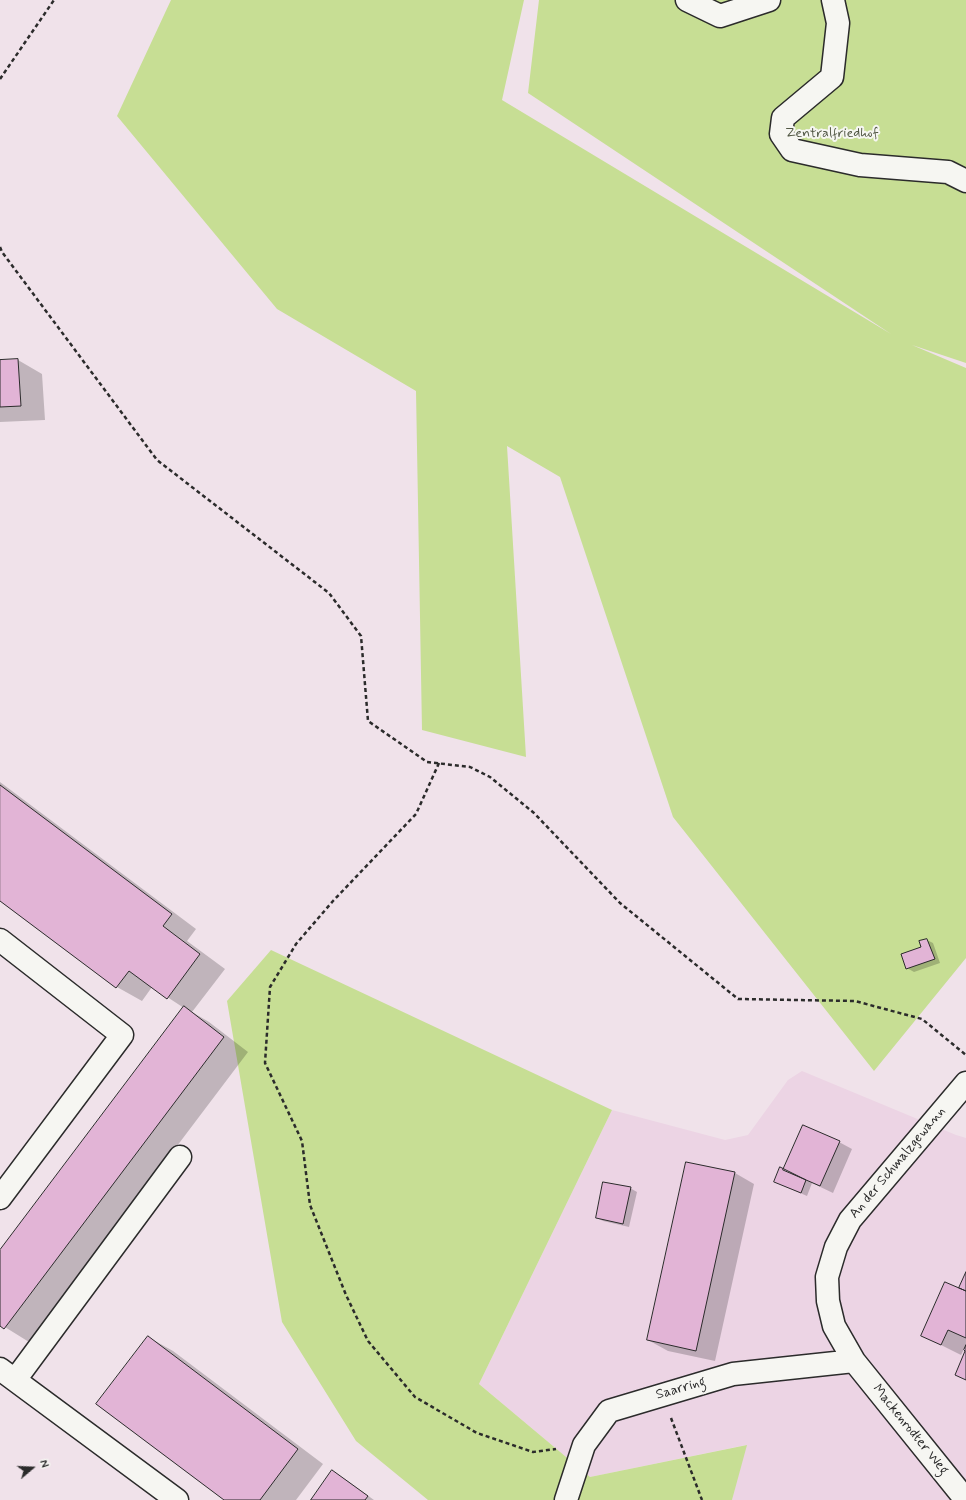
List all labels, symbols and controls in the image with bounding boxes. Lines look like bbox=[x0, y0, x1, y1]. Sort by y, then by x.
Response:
park label: Zentralfriedhof bbox=[785, 126, 879, 142]
street label: An der Schmalzgewann bbox=[846, 1104, 950, 1222]
street label: Saarring bbox=[654, 1374, 708, 1404]
street label: Mackenrodter Weg bbox=[868, 1381, 952, 1479]
north arrow bbox=[12, 1448, 52, 1488]
text: N bbox=[36, 1458, 51, 1470]

